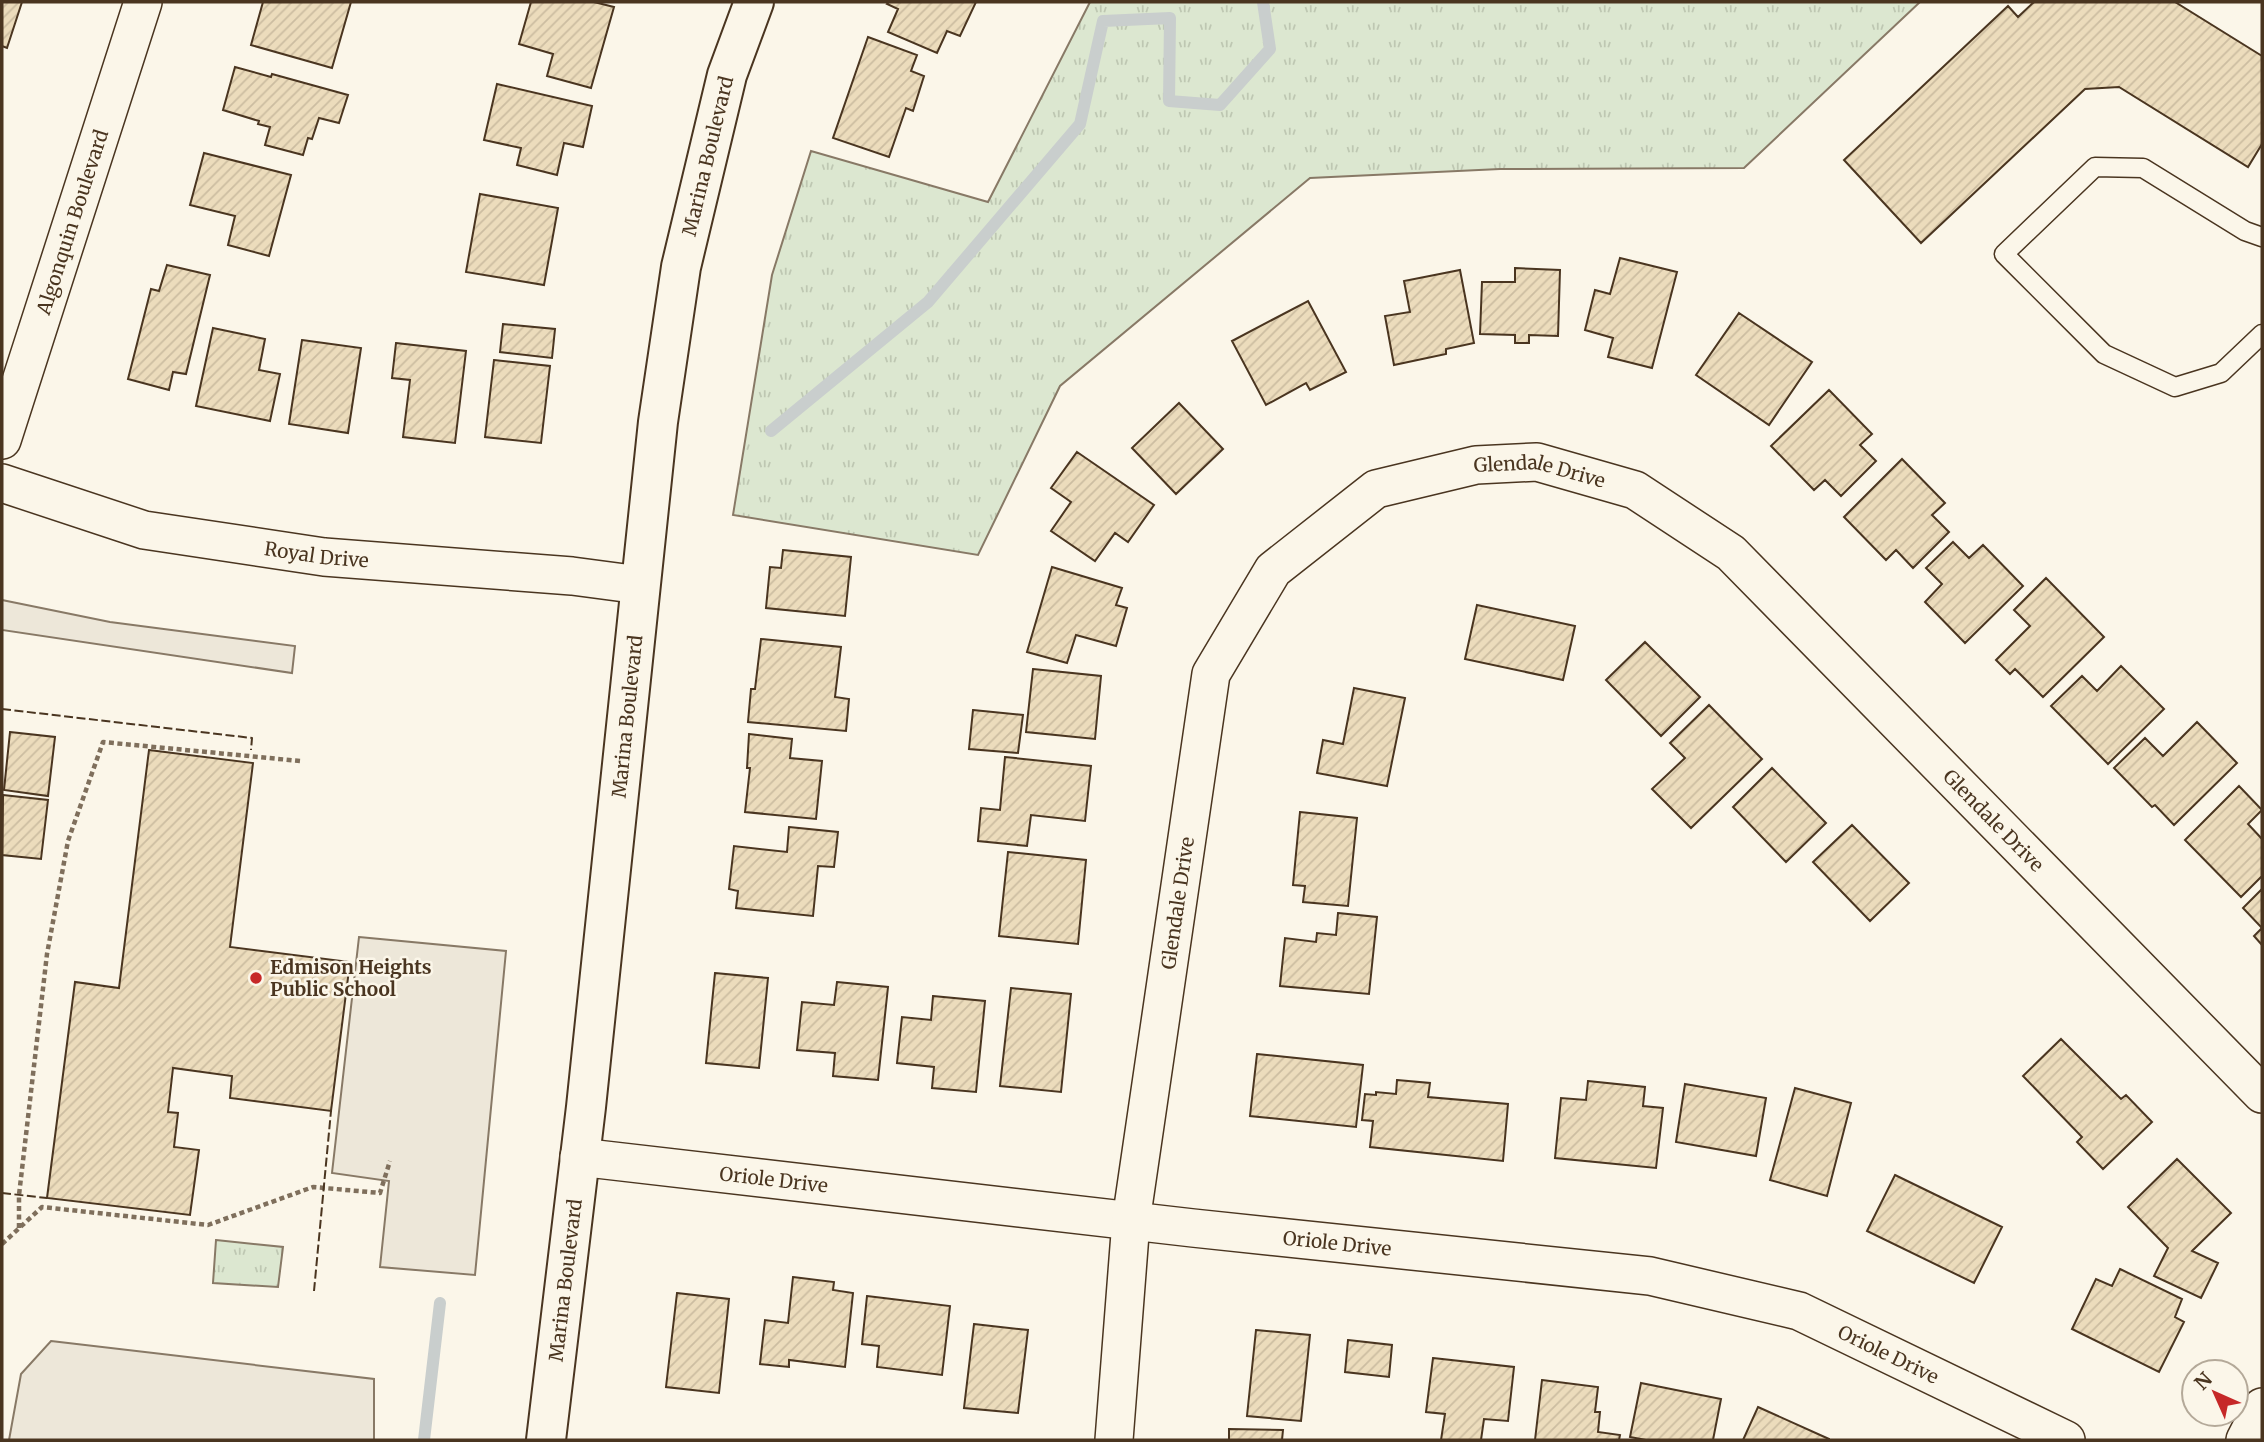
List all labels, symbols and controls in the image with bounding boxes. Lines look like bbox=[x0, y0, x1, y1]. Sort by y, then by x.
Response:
street label: Marina Boulevard bbox=[677, 74, 738, 238]
street label: Algonquin Boulevard bbox=[31, 126, 113, 319]
street label: Glendale Drive bbox=[1473, 450, 1608, 493]
street label: Royal Drive bbox=[263, 536, 370, 572]
street label: Marina Boulevard bbox=[607, 634, 648, 799]
street label: Glendale Drive bbox=[1938, 764, 2049, 877]
street label: Glendale Drive bbox=[1156, 835, 1199, 971]
place label: Edmison Heights Public School bbox=[270, 955, 432, 1001]
marker: Edmison Heights Public School bbox=[248, 970, 264, 986]
street label: Oriole Drive bbox=[718, 1161, 829, 1198]
street label: Marina Boulevard bbox=[544, 1198, 587, 1363]
street label: Oriole Drive bbox=[1282, 1226, 1393, 1261]
street label: Oriole Drive bbox=[1834, 1320, 1943, 1389]
north arrow bbox=[2180, 1358, 2250, 1428]
text: N bbox=[2189, 1367, 2217, 1395]

